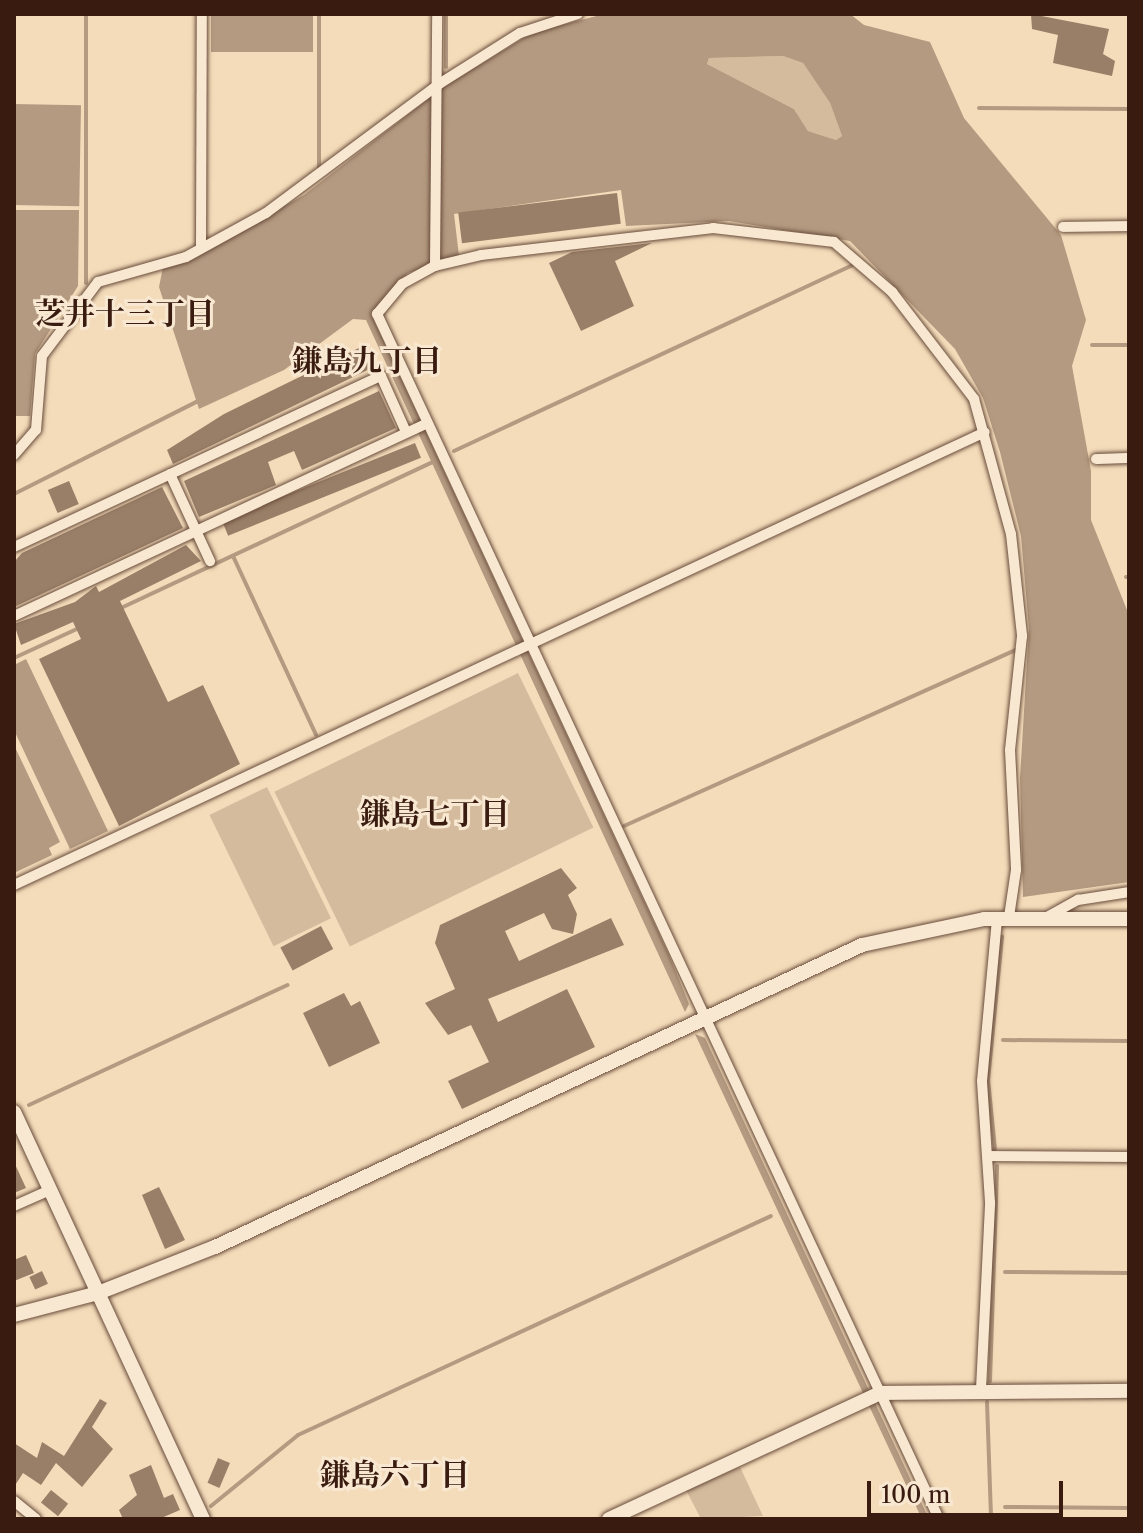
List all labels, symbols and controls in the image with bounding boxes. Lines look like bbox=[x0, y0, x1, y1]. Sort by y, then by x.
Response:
district label: 芝井十三丁目 bbox=[35, 296, 215, 332]
district label: 鎌島九丁目 bbox=[292, 343, 442, 379]
district label: 鎌島七丁目 bbox=[360, 796, 510, 832]
district label: 鎌島六丁目 bbox=[320, 1457, 470, 1493]
scale bar bbox=[871, 1465, 1067, 1515]
text: 100 m bbox=[881, 1480, 950, 1509]

